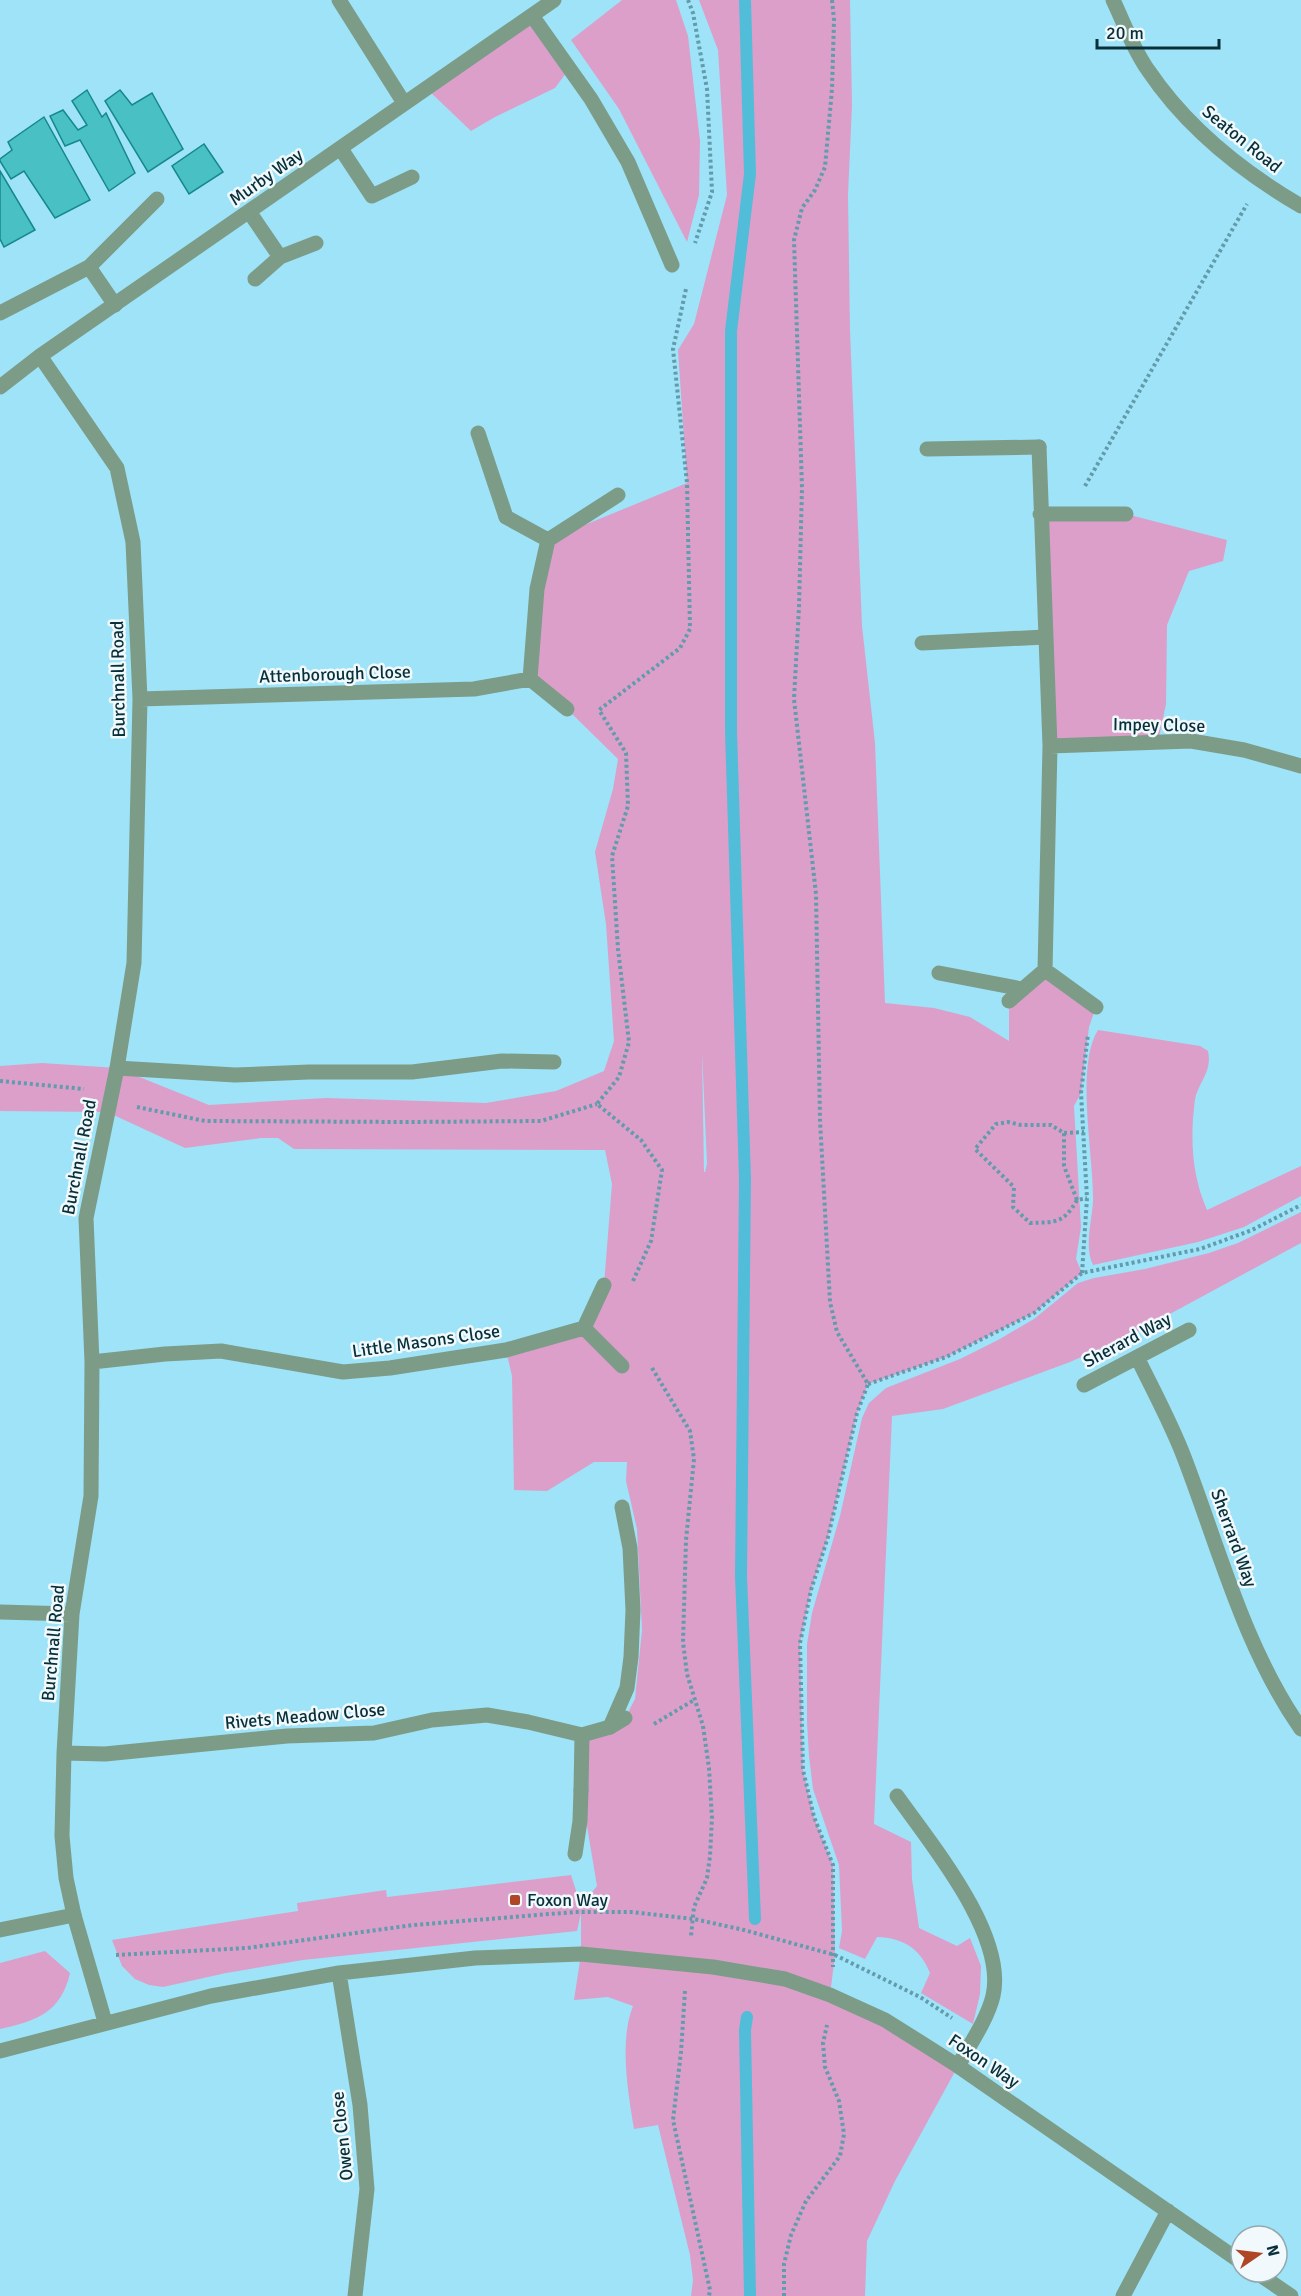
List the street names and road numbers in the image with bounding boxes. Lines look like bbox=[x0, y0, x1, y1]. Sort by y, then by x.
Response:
street label: Seaton Road bbox=[1198, 100, 1286, 178]
street label: Murby Way bbox=[225, 143, 308, 210]
street label: Burchnall Road bbox=[106, 620, 130, 738]
street label: Attenborough Close bbox=[259, 660, 411, 688]
street label: Impey Close bbox=[1113, 713, 1205, 737]
street label: Burchnall Road bbox=[57, 1097, 101, 1217]
street label: Sherard Way bbox=[1079, 1307, 1175, 1372]
street label: Little Masons Close bbox=[351, 1320, 501, 1362]
street label: Sherrard Way bbox=[1206, 1486, 1262, 1591]
street label: Burchnall Road bbox=[37, 1584, 69, 1702]
street label: Rivets Meadow Close bbox=[224, 1698, 386, 1734]
street label: Foxon Way bbox=[944, 2029, 1024, 2093]
street label: Owen Close bbox=[326, 2090, 358, 2182]

